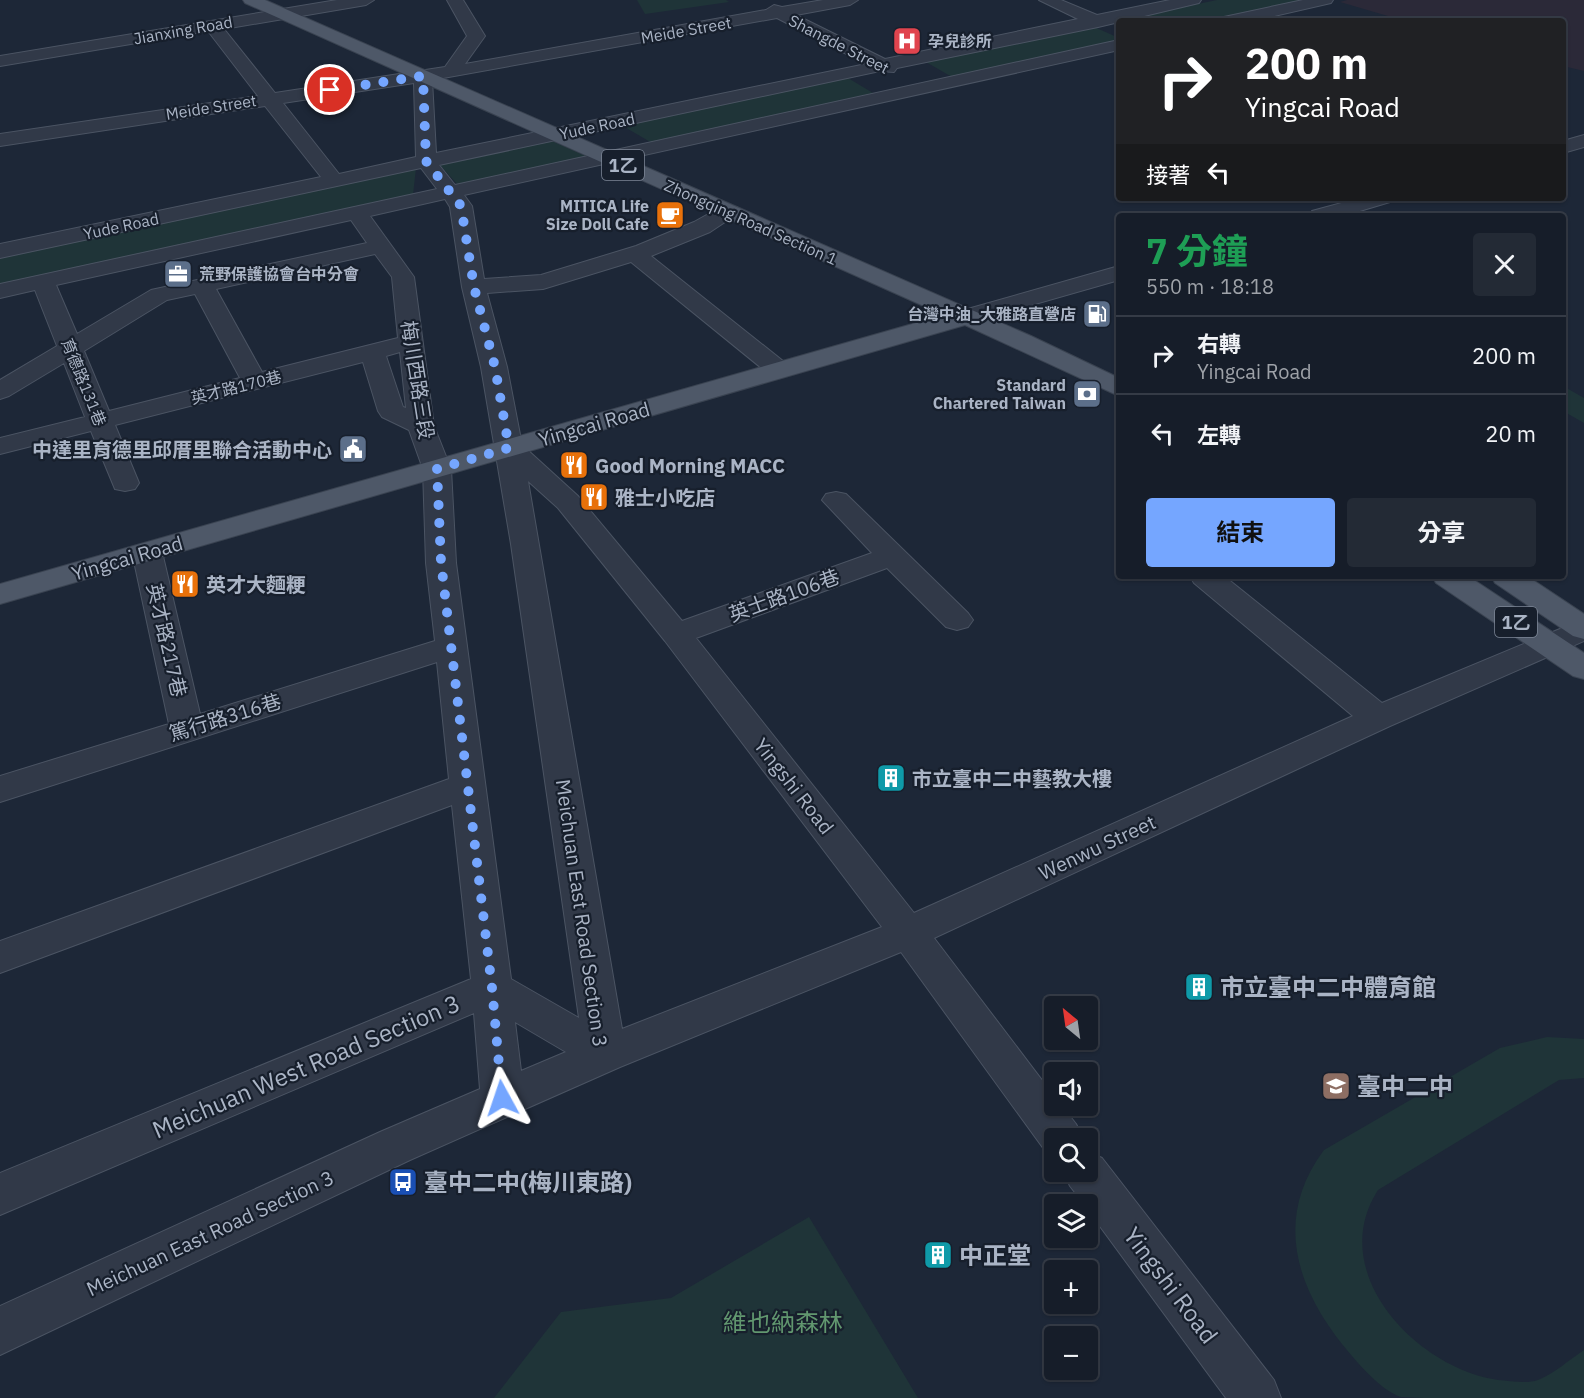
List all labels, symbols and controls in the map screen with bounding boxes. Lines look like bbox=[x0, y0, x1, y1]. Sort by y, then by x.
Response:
street label: Shangde Street bbox=[785, 10, 893, 78]
street label: Jianxing Road bbox=[132, 11, 234, 49]
street label: Meide Street bbox=[639, 12, 733, 48]
hospital icon: 孕兒診所 bbox=[891, 25, 923, 57]
place label: 孕兒診所 bbox=[928, 31, 992, 51]
text: 200 m bbox=[1245, 36, 1368, 91]
icon: right bbox=[1146, 42, 1224, 120]
pin bbox=[304, 64, 355, 115]
icon: arrive bbox=[313, 73, 346, 106]
text: Yingcai Road bbox=[1245, 89, 1400, 124]
street label: Meide Street bbox=[164, 90, 258, 124]
street label: Yude Road bbox=[557, 108, 637, 144]
road number: 1乙 bbox=[602, 150, 644, 180]
icon: left bbox=[1202, 156, 1235, 189]
text: 接著 bbox=[1146, 160, 1190, 189]
street label: Zhongqing Road Section 1 bbox=[661, 175, 841, 269]
place label: MITICA Life Size Doll Cafe bbox=[546, 196, 649, 234]
cafe icon: MITICA Life Size Doll Cafe bbox=[654, 199, 686, 231]
street label: Yude Road bbox=[81, 208, 161, 244]
text: 7 分鐘 bbox=[1146, 227, 1248, 274]
button: close bbox=[1473, 233, 1536, 296]
office icon: 荒野保護協會台中分會 bbox=[162, 258, 194, 290]
place label: 荒野保護協會台中分會 bbox=[199, 264, 359, 284]
text: 550 m · 18:18 bbox=[1146, 273, 1274, 300]
fuel station icon: 台灣中油_大雅路直營店 bbox=[1081, 298, 1113, 330]
place label: 台灣中油_大雅路直營店 bbox=[907, 304, 1076, 324]
street label: 梅川西路三段 bbox=[395, 319, 441, 441]
text: 右轉 bbox=[1197, 329, 1241, 358]
street label: 育德路131巷 bbox=[57, 335, 111, 429]
icon: right bbox=[1146, 339, 1179, 372]
text: 200 m bbox=[1472, 341, 1536, 370]
text: Yingcai Road bbox=[1197, 358, 1312, 385]
street label: 英才路170巷 bbox=[189, 366, 283, 408]
place label: Standard Chartered Taiwan bbox=[933, 375, 1066, 413]
bank icon: Standard Chartered Taiwan bbox=[1071, 378, 1103, 410]
street label: Yingcai Road bbox=[535, 395, 653, 453]
icon: left bbox=[1146, 417, 1179, 450]
text: 20 m bbox=[1485, 419, 1536, 448]
text: 左轉 bbox=[1197, 420, 1241, 449]
public building icon: 中達里育德里邱厝里聯合活動中心 bbox=[337, 433, 369, 465]
place label: 中達里育德里邱厝里聯合活動中心 bbox=[32, 436, 332, 463]
restaurant icon: Good Morning MACC bbox=[558, 449, 590, 481]
place label: Good Morning MACC bbox=[595, 452, 785, 479]
restaurant icon: 雅士小吃店 bbox=[578, 481, 610, 513]
place label: 雅士小吃店 bbox=[615, 484, 715, 511]
button: 結束 bbox=[1146, 498, 1335, 567]
button: 分享 bbox=[1347, 498, 1536, 567]
street label: Yingcai Road bbox=[68, 529, 186, 587]
street label: 英士路106巷 bbox=[725, 562, 843, 628]
restaurant icon: 英才大麵粳 bbox=[169, 568, 201, 600]
place label: 英才大麵粳 bbox=[206, 571, 306, 598]
street label: 英才路217巷 bbox=[141, 580, 193, 700]
road number: 1乙 bbox=[1495, 607, 1537, 637]
street label: 篤行路316巷 bbox=[166, 687, 284, 747]
street label: Yingshi Road bbox=[748, 732, 840, 840]
building icon: 市立臺中二中藝教大樓 bbox=[875, 762, 907, 794]
place label: 市立臺中二中藝教大樓 bbox=[912, 765, 1112, 792]
street label: Meichuan East Road Section 3 bbox=[550, 777, 614, 1049]
street label: Wenwu Street bbox=[1034, 808, 1160, 886]
building icon: 市立臺中二中體育館 bbox=[1183, 971, 1215, 1003]
place label: 市立臺中二中體育館 bbox=[1220, 971, 1436, 1003]
street label: Meichuan West Road Section 3 bbox=[147, 987, 465, 1145]
north arrow bbox=[1044, 996, 1098, 1050]
map controls bbox=[1044, 996, 1098, 1380]
button: sound bbox=[1044, 1062, 1098, 1116]
position arrow bbox=[470, 1066, 534, 1130]
school or university icon: 臺中二中 bbox=[1320, 1070, 1352, 1102]
place label: 臺中二中 bbox=[1357, 1070, 1453, 1102]
button: search bbox=[1044, 1128, 1098, 1182]
street label: Meichuan East Road Section 3 bbox=[82, 1164, 338, 1302]
bus stop icon: 臺中二中(梅川東路) bbox=[387, 1166, 419, 1198]
place label: 臺中二中(梅川東路) bbox=[424, 1166, 632, 1198]
button: layers bbox=[1044, 1194, 1098, 1248]
street label: Yingshi Road bbox=[1117, 1220, 1225, 1350]
building icon: 中正堂 bbox=[922, 1239, 954, 1271]
place label: 中正堂 bbox=[959, 1239, 1031, 1271]
button: + bbox=[1044, 1260, 1098, 1314]
park label: 維也納森林 bbox=[723, 1306, 843, 1338]
button: − bbox=[1044, 1326, 1098, 1380]

